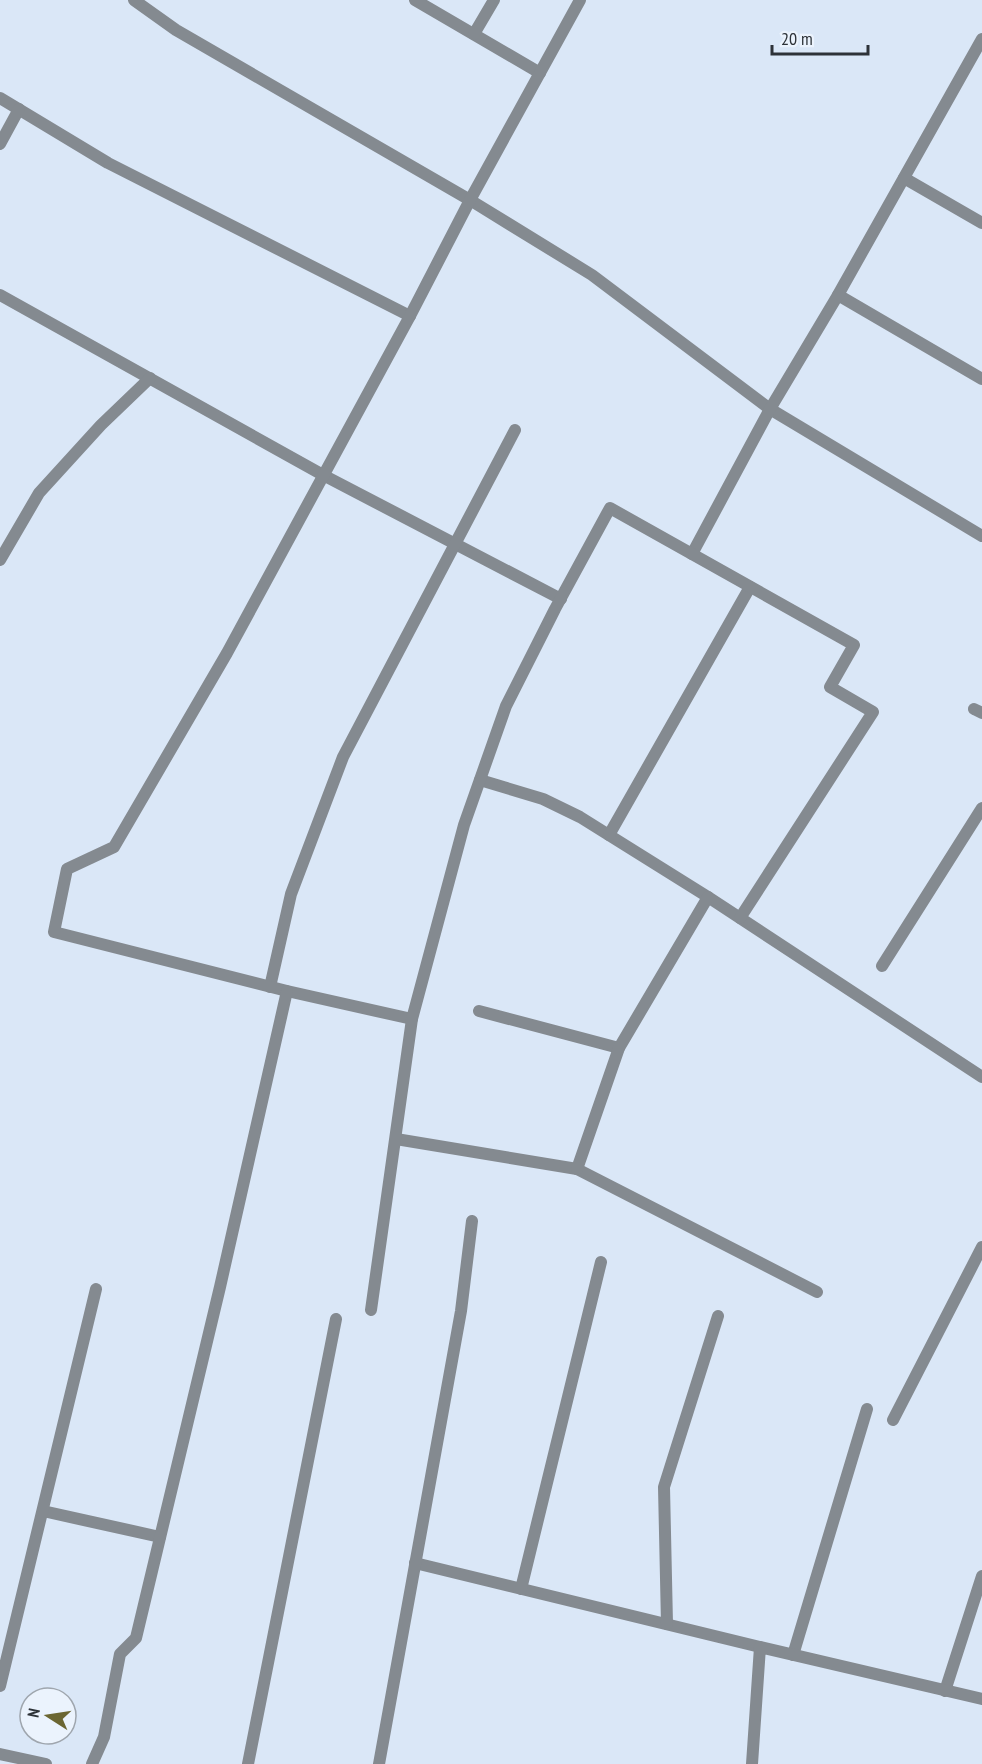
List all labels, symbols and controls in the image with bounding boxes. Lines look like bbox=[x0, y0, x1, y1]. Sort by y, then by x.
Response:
scale bar bbox=[772, 18, 868, 56]
text: 20 m bbox=[781, 27, 813, 50]
north arrow bbox=[18, 1686, 78, 1746]
text: N bbox=[23, 1707, 44, 1719]

